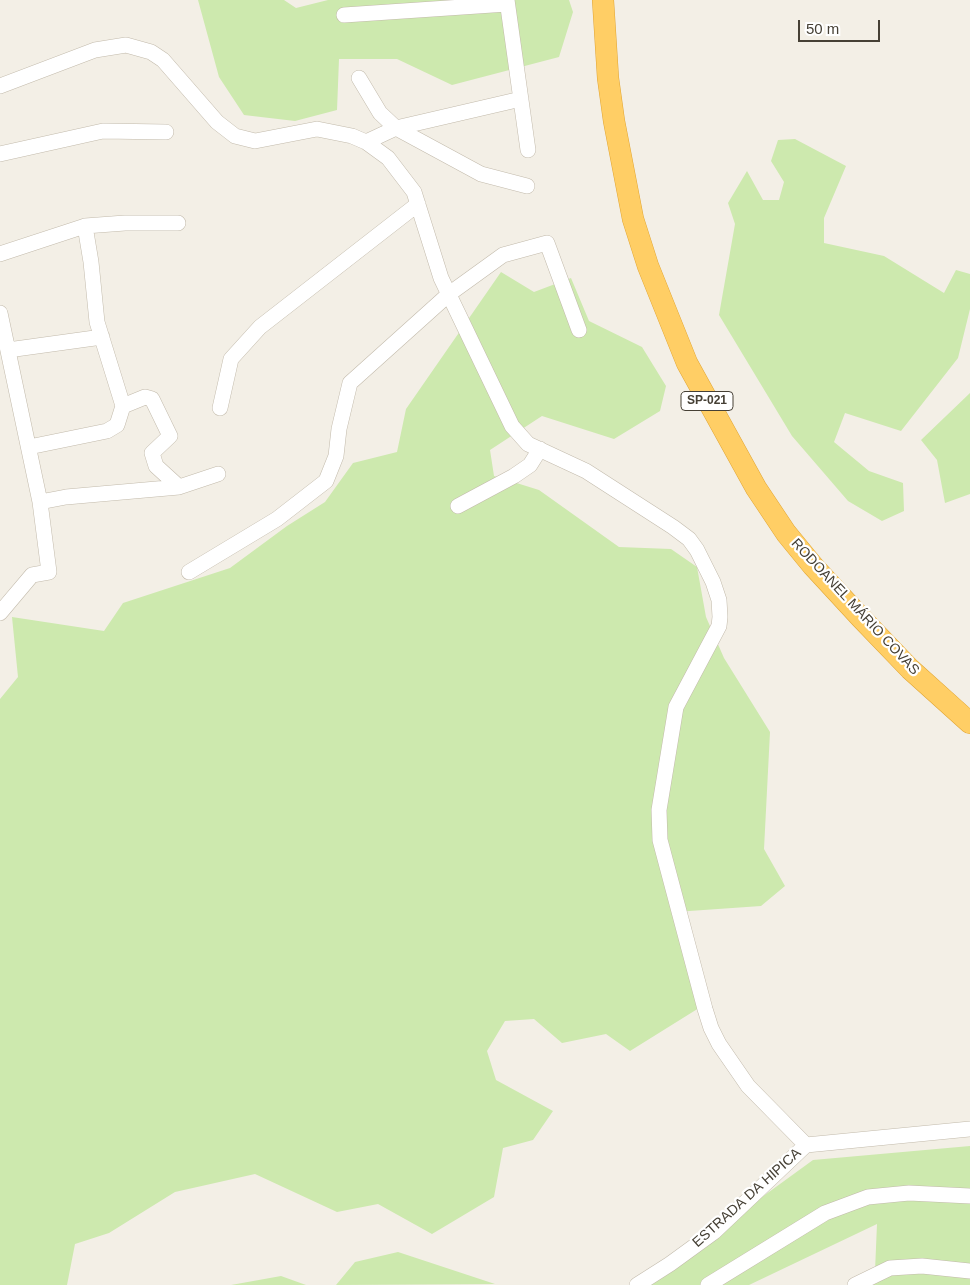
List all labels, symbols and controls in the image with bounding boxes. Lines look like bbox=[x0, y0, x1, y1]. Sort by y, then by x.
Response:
scale bar bbox=[800, 10, 882, 42]
text: 50 m bbox=[806, 20, 839, 37]
road number: SP-021 bbox=[681, 392, 733, 411]
street label: RODOANEL MÁRIO COVAS bbox=[787, 535, 923, 679]
street label: ESTRADA DA HIPICA bbox=[689, 1145, 805, 1251]

